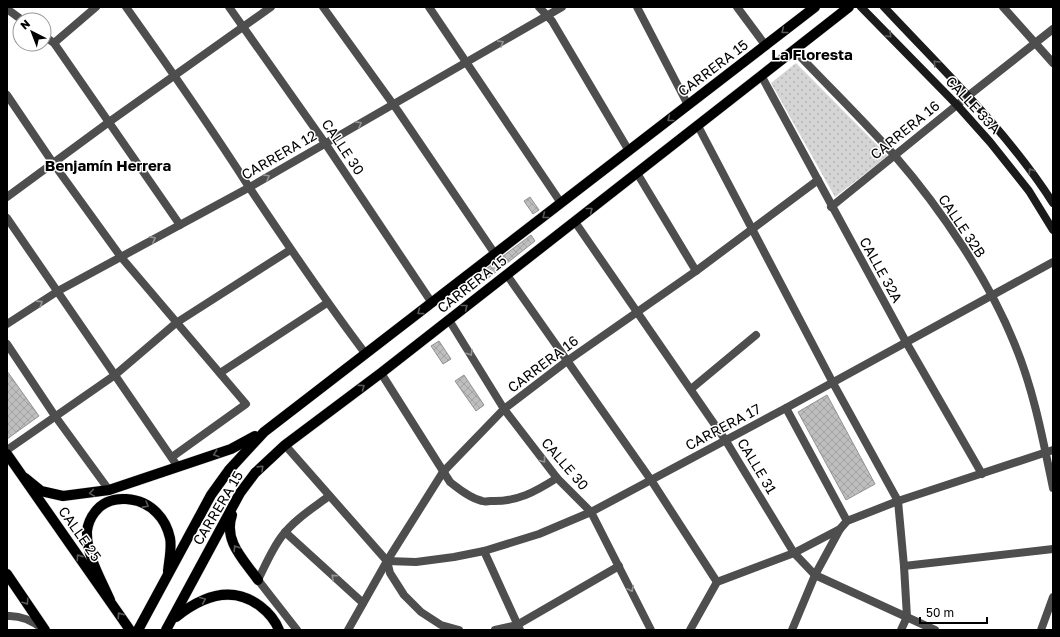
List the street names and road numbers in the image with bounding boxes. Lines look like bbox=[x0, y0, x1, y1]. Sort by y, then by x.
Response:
street label: CARRERA 15 bbox=[674, 36, 751, 100]
street label: CALLE 33A bbox=[942, 72, 1005, 137]
street label: CARRERA 16 bbox=[867, 97, 943, 163]
street label: CALLE 30 bbox=[319, 116, 368, 178]
street label: CARRERA 12 bbox=[238, 126, 319, 183]
street label: CALLE 32B bbox=[935, 191, 990, 260]
street label: CALLE 32A bbox=[856, 234, 907, 306]
street label: CARRERA 15 bbox=[434, 251, 510, 316]
street label: CARRERA 16 bbox=[504, 332, 581, 396]
street label: CARRERA 17 bbox=[682, 400, 763, 454]
street label: CALLE 30 bbox=[538, 434, 593, 493]
street label: CALLE 31 bbox=[734, 435, 781, 497]
street label: CARRERA 15 bbox=[189, 468, 246, 548]
street label: CALLE 25 bbox=[55, 503, 105, 564]

